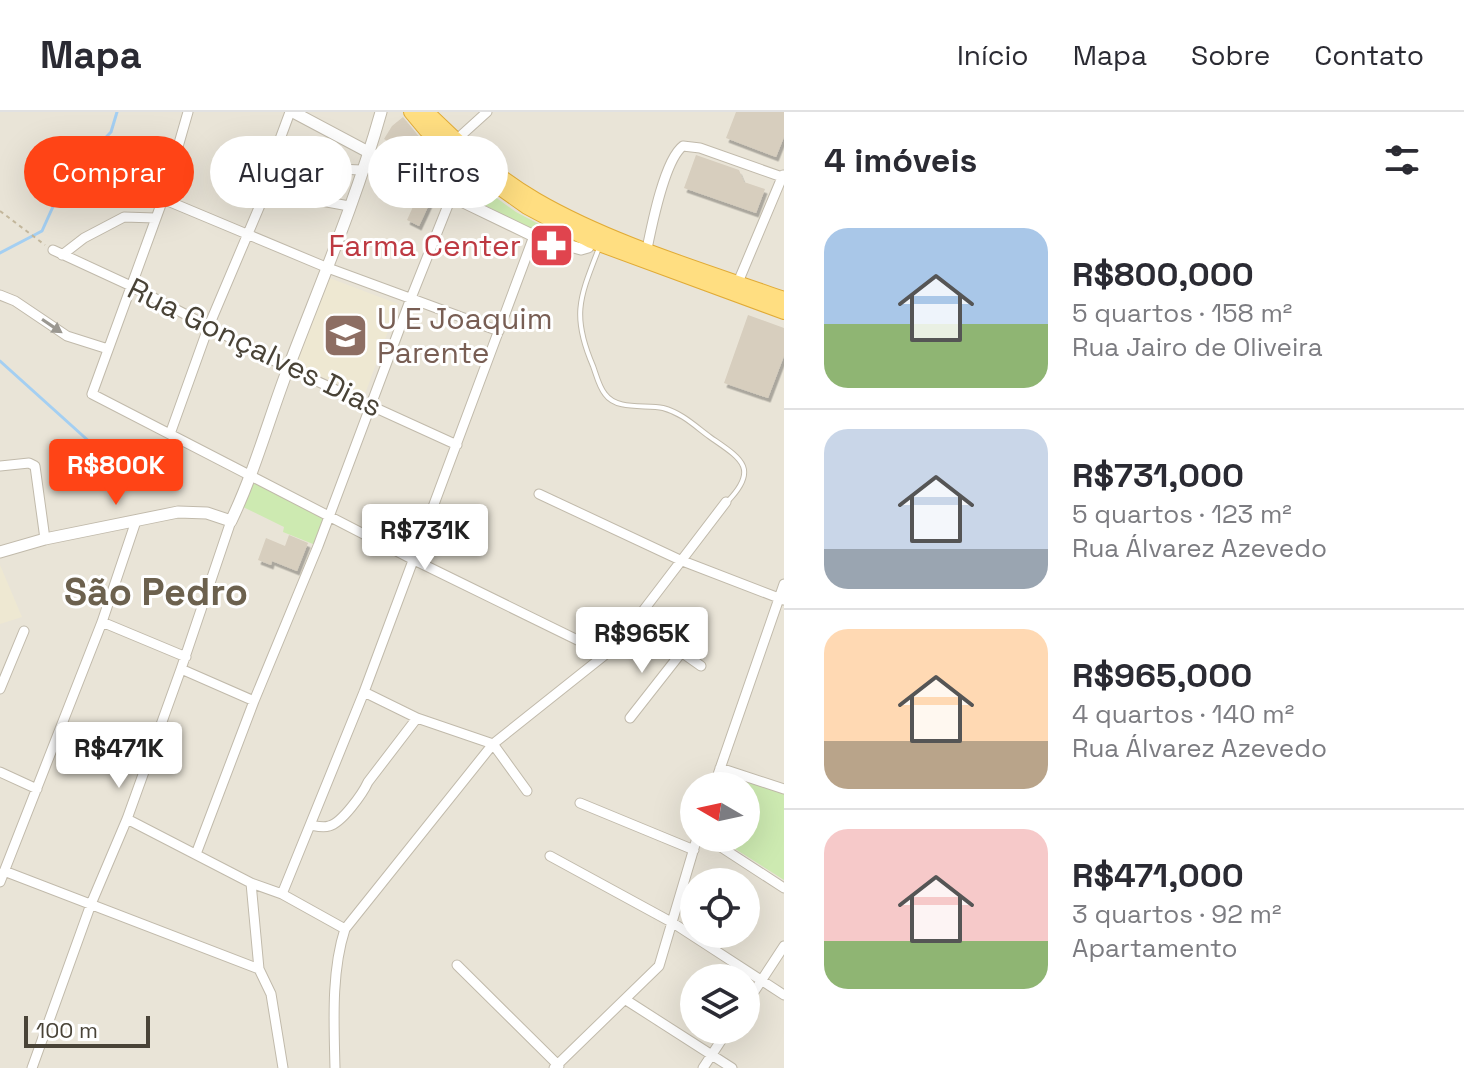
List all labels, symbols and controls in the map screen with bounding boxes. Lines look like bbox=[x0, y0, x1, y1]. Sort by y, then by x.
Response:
text: Mapa bbox=[40, 31, 142, 79]
text: Início bbox=[957, 37, 1029, 73]
text: Mapa bbox=[1073, 37, 1147, 73]
text: Sobre bbox=[1191, 37, 1270, 73]
text: Contato bbox=[1314, 37, 1424, 73]
chip: Comprar bbox=[24, 136, 194, 208]
chip: Alugar bbox=[210, 136, 352, 208]
chip: Filtros bbox=[368, 136, 508, 208]
icon: filters bbox=[1380, 138, 1424, 182]
text: 4 imóveis bbox=[824, 139, 977, 182]
pharmacy icon: Farma Center bbox=[528, 221, 576, 269]
place label: Farma Center bbox=[328, 226, 521, 265]
text: R$800,000 bbox=[1072, 253, 1254, 296]
icon: home bbox=[888, 260, 984, 356]
street label: Rua Gonçalves Dias bbox=[121, 268, 389, 426]
text: 5 quartos · 158 m² bbox=[1072, 296, 1292, 330]
place label: U E Joaquim Parente bbox=[377, 299, 553, 372]
school or university icon: U E Joaquim Parente bbox=[322, 311, 370, 359]
one-way arrow bbox=[41, 318, 63, 333]
text: Rua Jairo de Oliveira bbox=[1072, 330, 1323, 364]
pin: R$800K bbox=[51, 439, 181, 507]
text: R$800K bbox=[67, 448, 165, 482]
text: R$731,000 bbox=[1072, 454, 1244, 497]
icon: home bbox=[888, 461, 984, 557]
text: 5 quartos · 123 m² bbox=[1072, 497, 1292, 531]
pin: R$731K bbox=[360, 504, 490, 572]
text: R$731K bbox=[380, 513, 470, 547]
text: Rua Álvarez Azevedo bbox=[1072, 531, 1327, 565]
district label: São Pedro bbox=[64, 568, 248, 616]
pin: R$965K bbox=[577, 607, 707, 675]
text: R$965K bbox=[594, 616, 690, 650]
text: R$965,000 bbox=[1072, 654, 1252, 697]
icon: home bbox=[888, 661, 984, 757]
text: 4 quartos · 140 m² bbox=[1072, 697, 1294, 731]
pin: R$471K bbox=[54, 722, 184, 790]
text: R$471K bbox=[74, 731, 164, 765]
text: Rua Álvarez Azevedo bbox=[1072, 731, 1327, 765]
north arrow bbox=[680, 772, 760, 852]
map controls bbox=[680, 772, 760, 1044]
text: R$471,000 bbox=[1072, 854, 1244, 897]
icon: home bbox=[888, 861, 984, 957]
button: locate bbox=[680, 868, 760, 948]
text: 3 quartos · 92 m² bbox=[1072, 897, 1281, 931]
text: Apartamento bbox=[1072, 931, 1238, 965]
button: layers bbox=[680, 964, 760, 1044]
scale bar bbox=[24, 1012, 150, 1048]
text: 100 m bbox=[36, 1016, 98, 1044]

